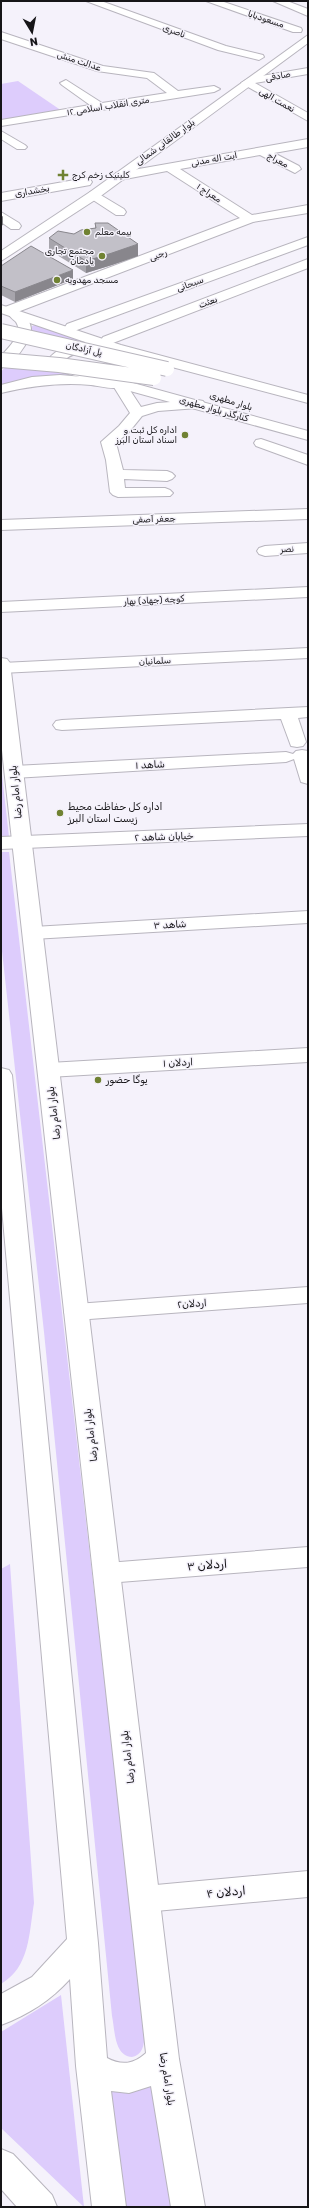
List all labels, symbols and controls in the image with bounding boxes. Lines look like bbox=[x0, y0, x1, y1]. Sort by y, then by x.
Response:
street label: مسعودبابا bbox=[247, 8, 285, 30]
north arrow bbox=[12, 12, 52, 52]
street label: ناصری bbox=[161, 22, 187, 40]
text: N bbox=[29, 34, 39, 48]
street label: عدالت منش bbox=[56, 49, 102, 73]
street label: صادقی bbox=[265, 69, 292, 83]
street label: نعمت الهی bbox=[257, 86, 297, 114]
street label: ۱۲ متری انقلاب اسلامی bbox=[66, 95, 150, 117]
street label: بلوار طالقانی شمالی bbox=[133, 117, 197, 167]
street label: آیت اله مدنی bbox=[190, 150, 238, 168]
street label: معراج bbox=[265, 150, 290, 171]
marker: کلینیک زخم کرج bbox=[57, 169, 69, 181]
place label: کلینیک زخم کرج bbox=[72, 170, 130, 181]
street label: معراج ۱ bbox=[194, 181, 223, 205]
street label: بخشداری bbox=[14, 183, 50, 199]
marker: بیمه معلم bbox=[82, 227, 92, 237]
place label: بیمه معلم bbox=[95, 227, 132, 238]
place label: مجتمع تجاری یادمان bbox=[45, 246, 95, 266]
street label: رجبی bbox=[148, 247, 168, 263]
marker: مجتمع تجاری یادمان bbox=[97, 251, 107, 261]
marker: مسجد مهدویه bbox=[52, 275, 62, 285]
place label: مسجد مهدویه bbox=[65, 275, 118, 285]
street label: سبحانی bbox=[175, 275, 205, 293]
street label: بعثت bbox=[197, 294, 219, 310]
street label: پل آزادگان bbox=[65, 340, 103, 359]
street label: بلوار مطهری bbox=[208, 390, 254, 412]
street label: کنارگذر بلوار مطهری bbox=[178, 394, 250, 424]
place label: اداره کل ثبت و اسناد استان البرز bbox=[115, 425, 177, 445]
marker: اداره کل ثبت و اسناد استان البرز bbox=[180, 430, 190, 440]
street label: جعفر آصفی bbox=[132, 513, 176, 525]
street label: نصر bbox=[279, 544, 294, 554]
street label: کوچه (جهاد) بهار bbox=[122, 593, 185, 607]
street label: سلمانیان bbox=[139, 655, 171, 667]
street label: شاهد ۱ bbox=[135, 758, 165, 772]
street label: بلوار امام رضا bbox=[7, 765, 25, 819]
place label: اداره کل حفاظت محیط زیست استان البرز bbox=[67, 801, 162, 825]
marker: اداره کل حفاظت محیط زیست استان البرز bbox=[55, 808, 65, 818]
street label: خیابان شاهد ۲ bbox=[134, 830, 194, 844]
street label: شاهد ۳ bbox=[153, 918, 187, 932]
street label: اردلان ۱ bbox=[163, 1056, 193, 1070]
place label: یوگا حضور bbox=[105, 1074, 148, 1086]
marker: یوگا حضور bbox=[93, 1075, 103, 1085]
street label: بلوار امام رضا bbox=[45, 1086, 63, 1140]
street label: اردلان۲ bbox=[177, 1297, 207, 1311]
street label: بلوار امام رضا bbox=[82, 1408, 100, 1462]
street label: اردلان ۳ bbox=[186, 1557, 228, 1574]
street label: بلوار امام رضا bbox=[119, 1730, 137, 1784]
street label: اردلان ۴ bbox=[206, 1883, 246, 1902]
street label: بلوار امام رضا bbox=[157, 2052, 177, 2106]

